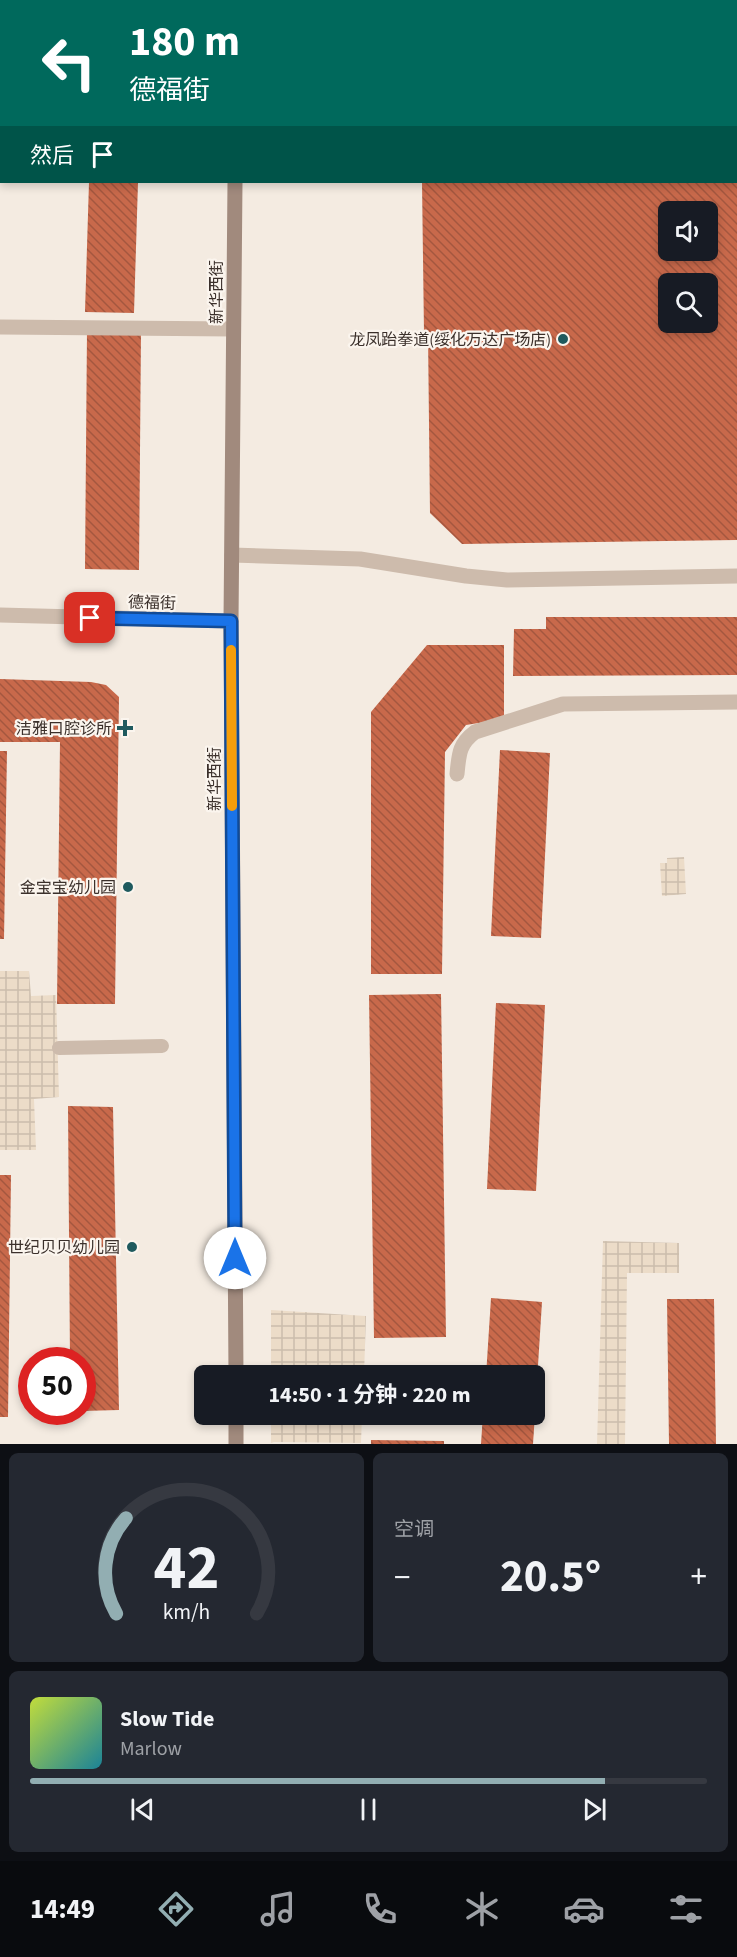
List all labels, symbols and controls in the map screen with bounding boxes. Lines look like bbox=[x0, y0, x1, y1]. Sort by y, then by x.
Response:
text: 180 m bbox=[129, 12, 240, 72]
icon: left bbox=[30, 24, 108, 102]
text: 德福街 bbox=[129, 71, 210, 110]
icon: arrive bbox=[86, 138, 119, 171]
text: 然后 bbox=[30, 140, 74, 172]
map controls bbox=[658, 201, 718, 333]
button: sound bbox=[658, 201, 718, 261]
street label: 新华西街 bbox=[206, 260, 228, 324]
button: search bbox=[658, 273, 718, 333]
place label: 龙凤跆拳道(绥化万达广场店) bbox=[349, 329, 551, 351]
marker: 龙凤跆拳道(绥化万达广场店) bbox=[556, 332, 570, 346]
street label: 德福街 bbox=[128, 591, 176, 615]
pin bbox=[64, 592, 115, 643]
icon: arrive bbox=[73, 601, 106, 634]
place label: 洁雅口腔诊所 bbox=[16, 718, 112, 740]
marker: 洁雅口腔诊所 bbox=[116, 719, 134, 737]
street label: 新华西街 bbox=[204, 747, 226, 811]
place label: 金宝宝幼儿园 bbox=[20, 877, 116, 899]
marker: 金宝宝幼儿园 bbox=[121, 880, 135, 894]
position arrow bbox=[203, 1226, 267, 1290]
place label: 世纪贝贝幼儿园 bbox=[8, 1237, 120, 1259]
marker: 世纪贝贝幼儿园 bbox=[125, 1240, 139, 1254]
speed limit sign: 50 bbox=[18, 1347, 96, 1425]
text: 14:50 · 1 分钟 · 220 m bbox=[269, 1379, 470, 1411]
text: 空调 bbox=[394, 1516, 434, 1544]
text: 42 bbox=[154, 1524, 219, 1613]
text: 20.5° bbox=[500, 1545, 601, 1609]
text: − bbox=[394, 1554, 410, 1601]
text: + bbox=[691, 1554, 707, 1601]
text: km/h bbox=[163, 1598, 210, 1629]
text: Slow Tide bbox=[120, 1703, 214, 1735]
text: Marlow bbox=[120, 1735, 182, 1763]
icon: previous bbox=[126, 1793, 159, 1826]
icon: pause bbox=[352, 1793, 385, 1826]
icon: next bbox=[578, 1793, 611, 1826]
icon: directions bbox=[155, 1888, 197, 1930]
icon: music bbox=[257, 1888, 299, 1930]
icon: phone bbox=[359, 1888, 401, 1930]
icon: climate bbox=[461, 1888, 503, 1930]
icon: car bbox=[563, 1888, 605, 1930]
icon: filters bbox=[665, 1888, 707, 1930]
text: 14:49 bbox=[30, 1890, 95, 1929]

